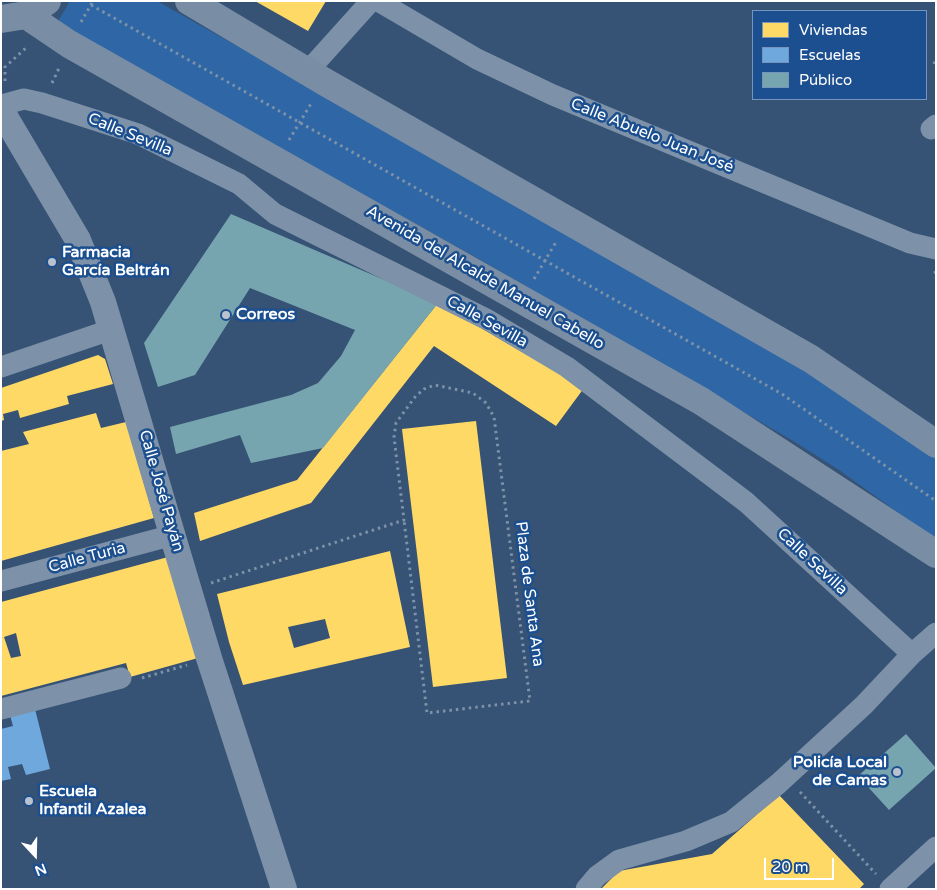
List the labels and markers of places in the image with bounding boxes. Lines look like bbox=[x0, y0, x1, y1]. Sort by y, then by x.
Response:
place label: Farmacia García Beltrán bbox=[62, 243, 170, 281]
marker: Farmacia García Beltrán bbox=[46, 256, 58, 268]
place label: Correos bbox=[236, 305, 295, 325]
marker: Correos bbox=[220, 309, 232, 321]
place label: Policía Local de Camas bbox=[793, 753, 887, 791]
marker: Policía Local de Camas bbox=[891, 766, 903, 778]
place label: Escuela Infantil Azalea bbox=[39, 782, 147, 820]
marker: Escuela Infantil Azalea bbox=[23, 795, 35, 807]

